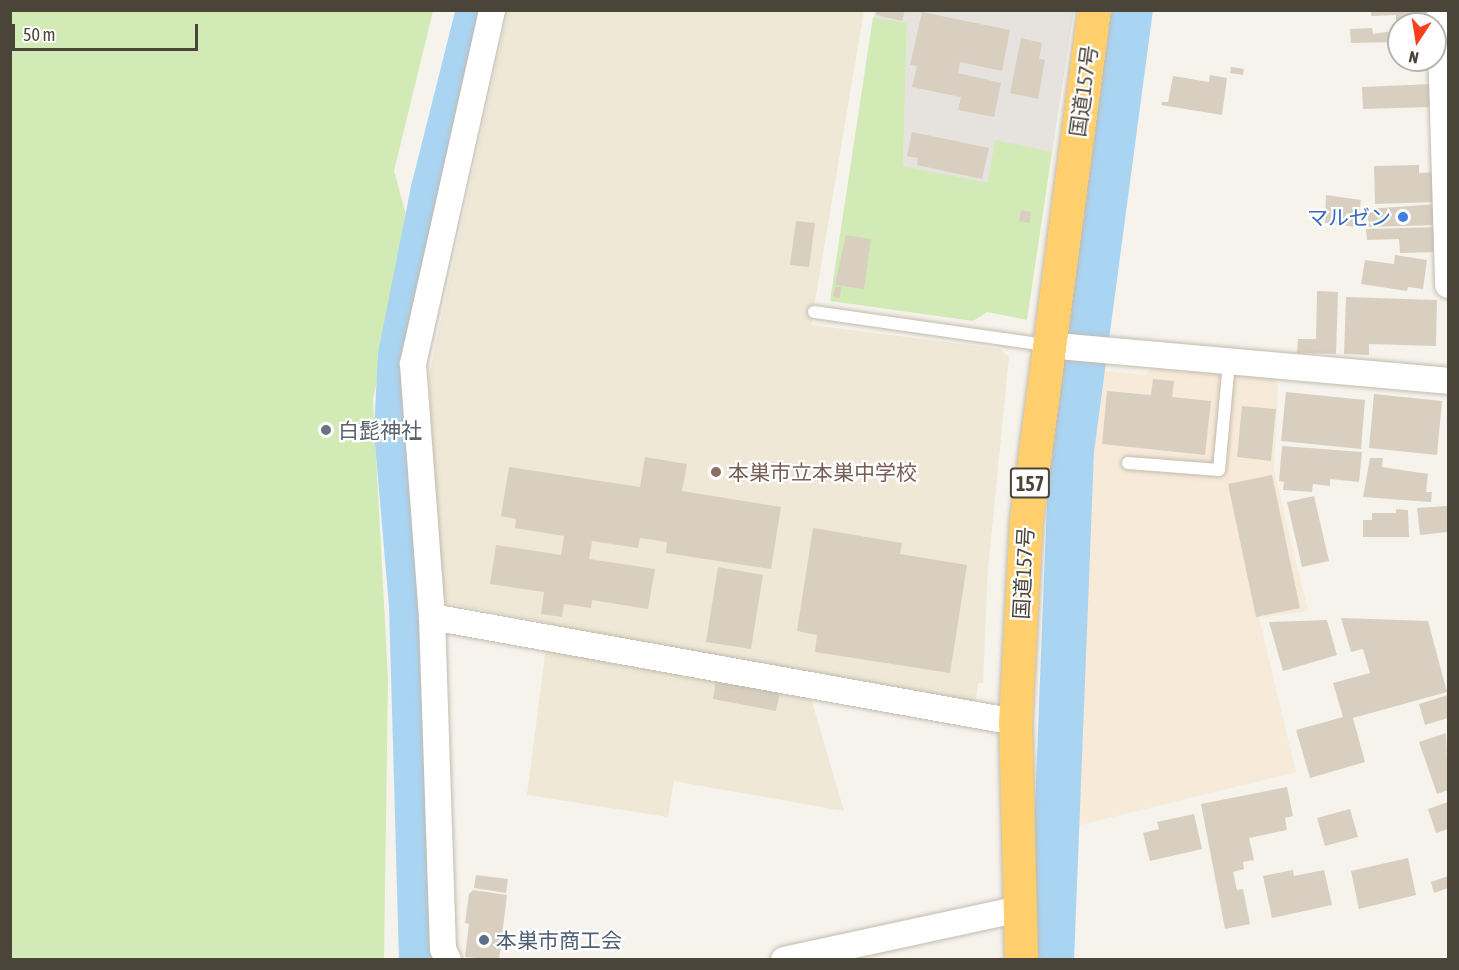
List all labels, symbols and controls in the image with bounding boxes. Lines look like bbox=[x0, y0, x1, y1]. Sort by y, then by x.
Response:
scale bar bbox=[15, 12, 201, 50]
north arrow bbox=[1387, 12, 1447, 72]
text: 50 m bbox=[23, 24, 55, 45]
street label: 国道157号 bbox=[1064, 43, 1102, 139]
text: N bbox=[1407, 48, 1420, 67]
place label: マルゼン bbox=[1307, 204, 1391, 230]
marker: マルゼン bbox=[1396, 210, 1410, 224]
place label: 白髭神社 bbox=[338, 417, 422, 443]
marker: 白髭神社 bbox=[319, 423, 333, 437]
place label: 本巣市立本巣中学校 bbox=[728, 459, 917, 485]
marker: 本巣市立本巣中学校 bbox=[709, 465, 723, 479]
road number: 157 bbox=[1009, 466, 1051, 500]
street label: 国道157号 bbox=[1008, 526, 1038, 620]
place label: 本巣市商工会 bbox=[496, 927, 622, 953]
marker: 本巣市商工会 bbox=[477, 933, 491, 947]

